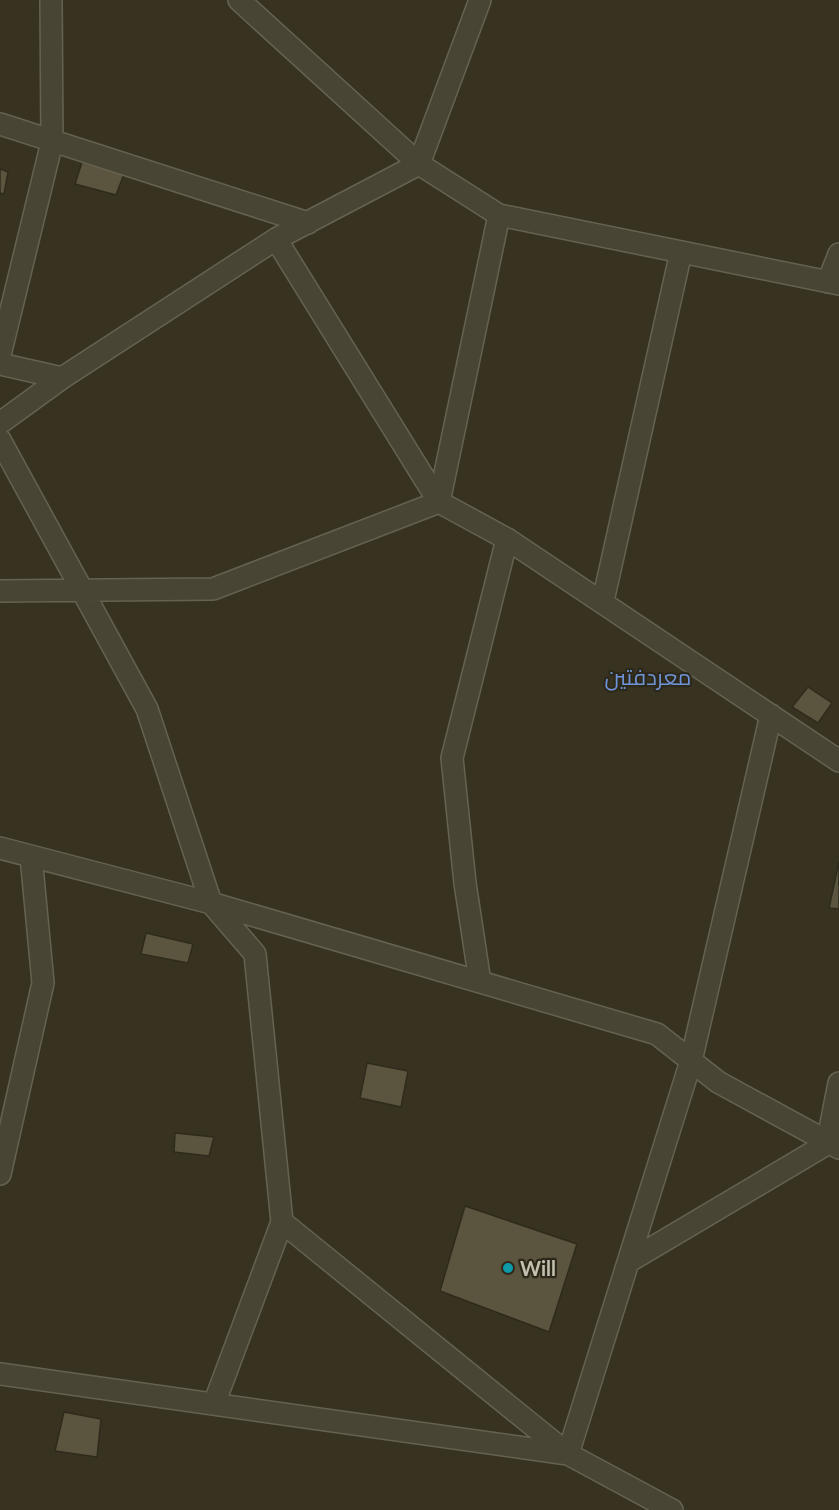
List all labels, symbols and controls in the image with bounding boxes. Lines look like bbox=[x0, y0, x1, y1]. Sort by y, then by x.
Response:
district label: معردفتين bbox=[604, 663, 692, 691]
place label: Will bbox=[520, 1256, 556, 1280]
marker: Will bbox=[501, 1261, 515, 1275]

